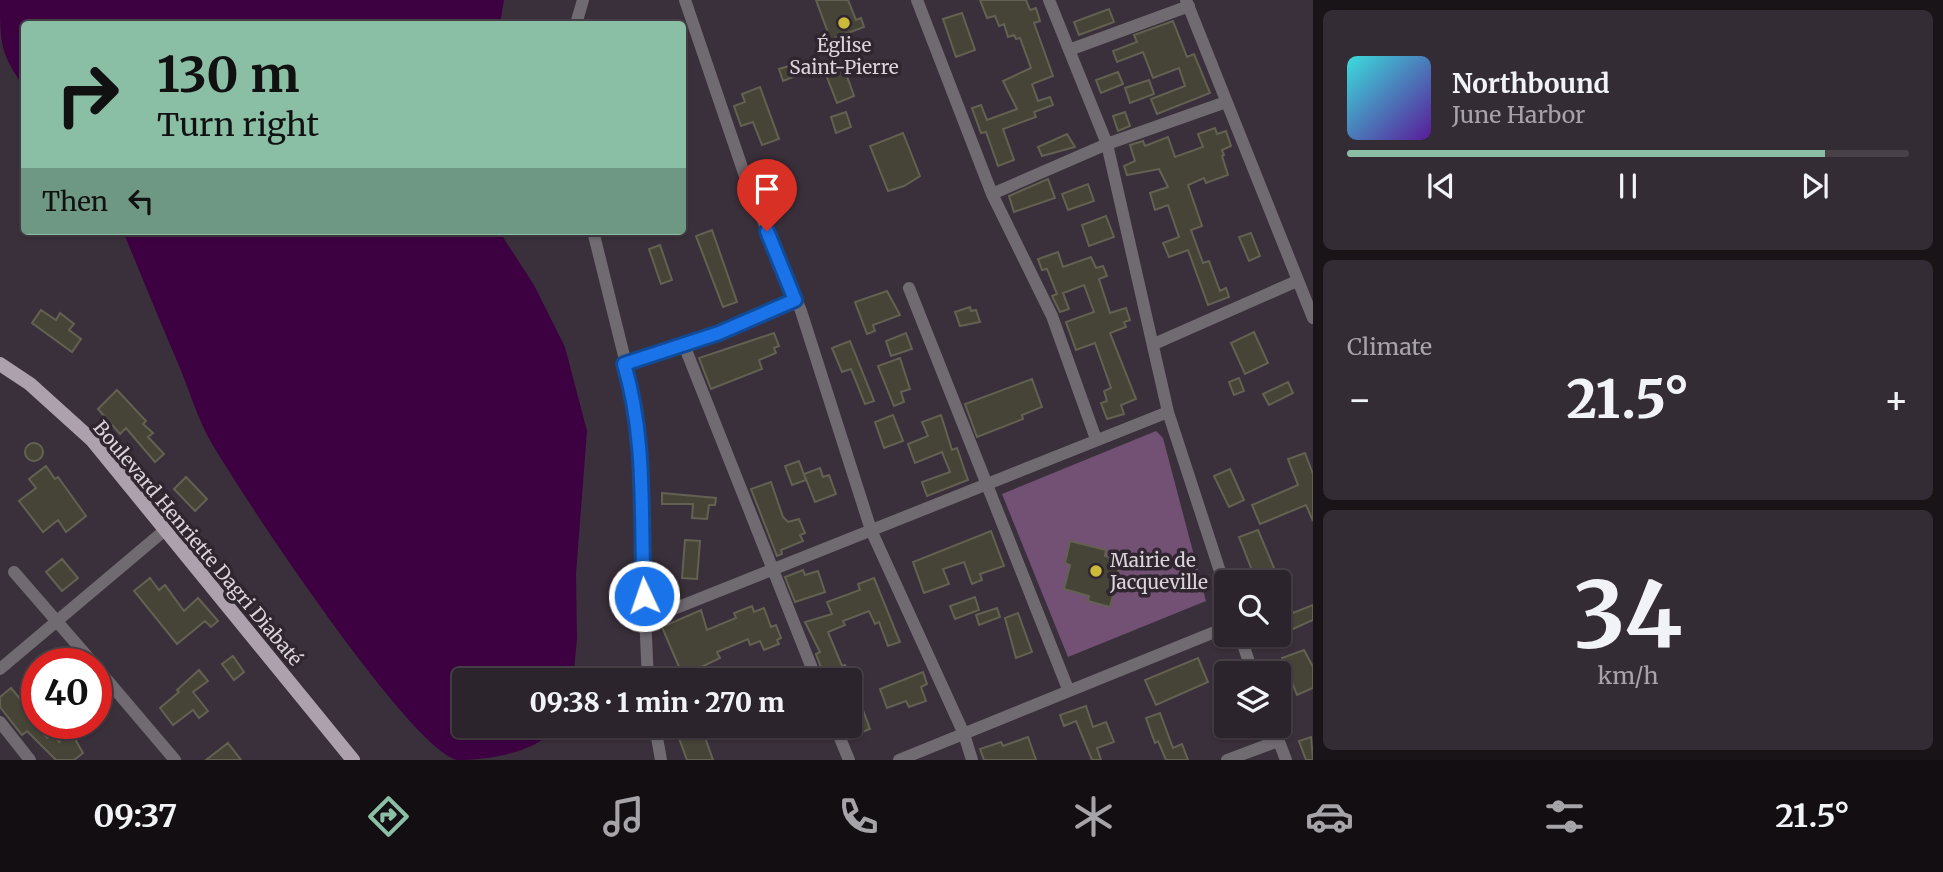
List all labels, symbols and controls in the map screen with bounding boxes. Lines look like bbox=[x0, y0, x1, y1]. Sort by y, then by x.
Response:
marker: Église Saint-Pierre bbox=[836, 15, 852, 31]
place label: Église Saint-Pierre bbox=[789, 33, 899, 79]
text: 130 m bbox=[157, 44, 300, 105]
icon: right bbox=[42, 49, 133, 140]
text: Northbound bbox=[1452, 67, 1610, 100]
text: June Harbor bbox=[1452, 100, 1585, 129]
text: Turn right bbox=[157, 105, 319, 145]
pin bbox=[737, 159, 797, 231]
icon: previous bbox=[1422, 167, 1460, 205]
icon: pause bbox=[1609, 167, 1647, 205]
icon: next bbox=[1796, 167, 1834, 205]
icon: arrive bbox=[748, 170, 786, 208]
icon: left bbox=[122, 182, 160, 220]
text: Then bbox=[42, 185, 108, 218]
text: Climate bbox=[1347, 332, 1432, 361]
text: 21.5° bbox=[1567, 367, 1689, 432]
text: − bbox=[1347, 376, 1372, 423]
text: + bbox=[1884, 376, 1909, 423]
street label: Boulevard Henriette Dagri Diabaté bbox=[88, 416, 308, 670]
place label: Mairie de Jacqueville bbox=[1109, 548, 1208, 594]
text: 34 bbox=[1574, 558, 1682, 673]
position arrow bbox=[607, 559, 681, 633]
marker: Mairie de Jacqueville bbox=[1088, 563, 1104, 579]
map controls bbox=[1214, 570, 1291, 738]
button: search bbox=[1214, 570, 1291, 647]
speed limit sign: 40 bbox=[21, 648, 112, 739]
button: layers bbox=[1214, 661, 1291, 738]
text: km/h bbox=[1598, 661, 1658, 690]
text: 09:38 · 1 min · 270 m bbox=[529, 686, 785, 719]
icon: directions bbox=[364, 792, 413, 841]
icon: music bbox=[599, 792, 648, 841]
icon: phone bbox=[834, 792, 883, 841]
icon: climate bbox=[1069, 792, 1118, 841]
icon: car bbox=[1305, 792, 1354, 841]
icon: filters bbox=[1540, 792, 1589, 841]
text: 09:37 bbox=[93, 796, 177, 836]
text: 21.5° bbox=[1775, 796, 1850, 836]

